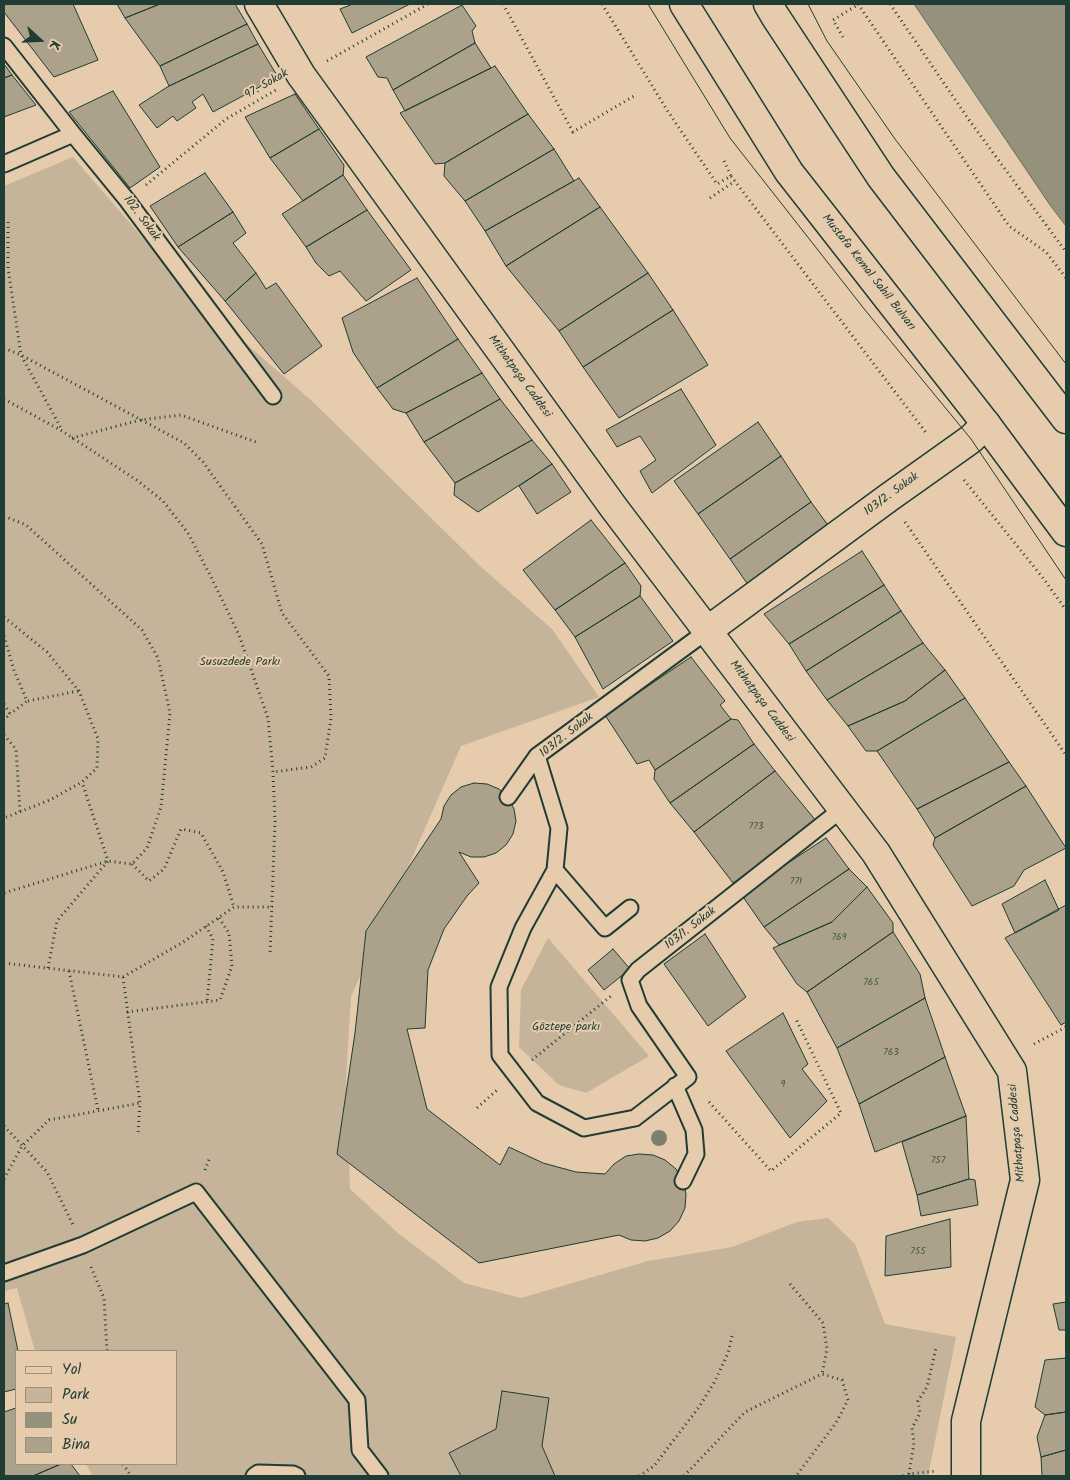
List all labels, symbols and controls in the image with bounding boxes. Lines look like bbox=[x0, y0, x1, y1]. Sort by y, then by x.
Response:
north arrow bbox=[15, 15, 65, 65]
text: K bbox=[42, 37, 66, 53]
street label: 97. Sokak bbox=[243, 67, 291, 103]
street label: 102. Sokak bbox=[119, 193, 163, 245]
street label: Mustafa Kemal Sahil Bulvarı bbox=[818, 212, 918, 334]
street label: Mithatpaşa Caddesi bbox=[484, 333, 554, 421]
street label: 103/2. Sokak bbox=[862, 470, 922, 520]
park label: Susuzdede Parkı bbox=[200, 656, 280, 670]
street label: Mithatpaşa Caddesi bbox=[726, 658, 796, 746]
street label: 103/2. Sokak bbox=[537, 711, 597, 761]
house number: 773 bbox=[749, 821, 763, 833]
house number: 771 bbox=[790, 876, 802, 888]
street label: 103/1. Sokak bbox=[663, 905, 719, 953]
house number: 769 bbox=[831, 932, 847, 944]
house number: 765 bbox=[863, 977, 879, 989]
park label: Göztepe parkı bbox=[532, 1021, 600, 1035]
house number: 763 bbox=[883, 1047, 899, 1059]
house number: 9 bbox=[781, 1079, 785, 1091]
street label: Mithatpaşa Caddesi bbox=[1007, 1083, 1029, 1183]
house number: 757 bbox=[931, 1155, 945, 1167]
house number: 755 bbox=[910, 1246, 926, 1258]
legend bbox=[15, 1350, 178, 1465]
text: Yol bbox=[62, 1358, 81, 1382]
text: Park bbox=[62, 1383, 89, 1407]
text: Su bbox=[62, 1408, 77, 1432]
text: Bina bbox=[62, 1433, 90, 1457]

